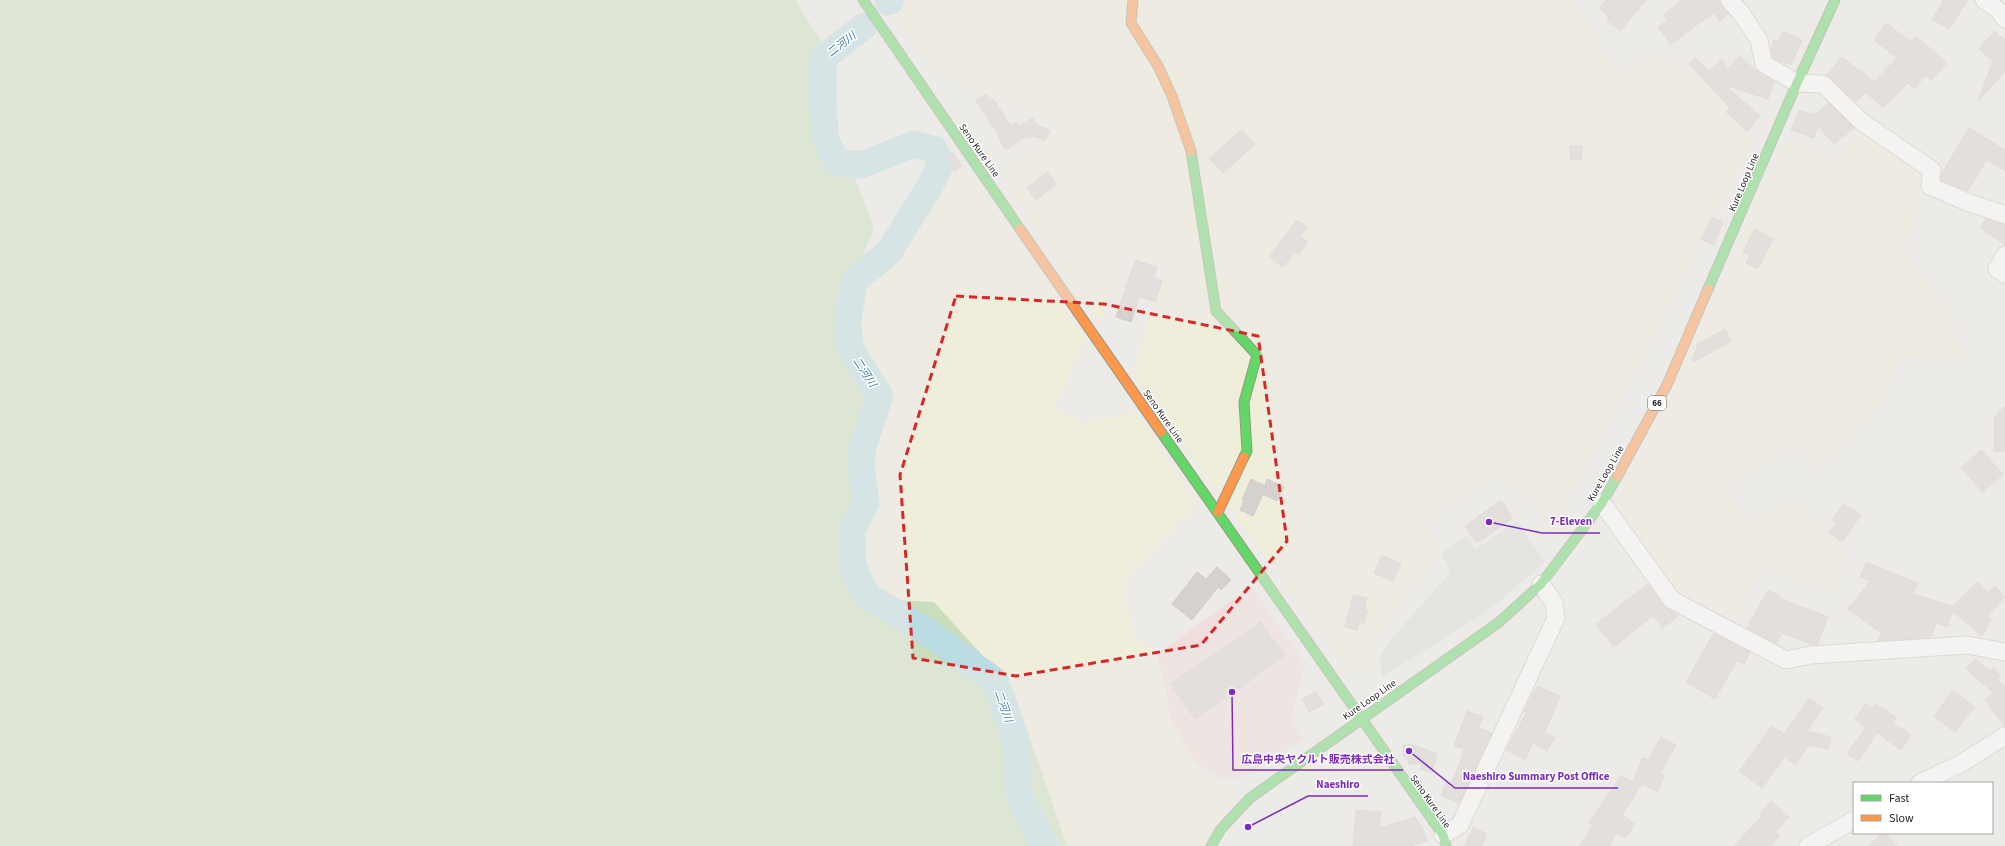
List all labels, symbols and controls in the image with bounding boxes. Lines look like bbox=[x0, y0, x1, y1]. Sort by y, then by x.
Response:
water label: 二河川 bbox=[824, 28, 860, 60]
street label: Seno Kure Line bbox=[956, 121, 1003, 180]
street label: Kure Loop Line bbox=[1725, 151, 1763, 214]
water label: 二河川 bbox=[849, 354, 880, 391]
street label: Seno Kure Line bbox=[1140, 387, 1187, 446]
road number: 66 bbox=[1648, 396, 1666, 410]
street label: Kure Loop Line bbox=[1584, 443, 1628, 504]
callout: 7-Eleven bbox=[1542, 510, 1600, 533]
text: 7-Eleven bbox=[1550, 514, 1592, 529]
street label: Kure Loop Line bbox=[1340, 676, 1399, 723]
water label: 二河川 bbox=[991, 688, 1016, 725]
callout: 広島中央ヤクルト販売株式会社 bbox=[1233, 747, 1403, 770]
text: 広島中央ヤクルト販売株式会社 bbox=[1241, 752, 1395, 767]
callout: Naeshiro Summary Post Office bbox=[1455, 765, 1618, 788]
text: Naeshiro Summary Post Office bbox=[1463, 769, 1610, 784]
street label: Seno Kure Line bbox=[1407, 772, 1454, 831]
callout: Naeshiro bbox=[1308, 773, 1368, 796]
text: Naeshiro bbox=[1316, 777, 1360, 792]
legend bbox=[1853, 782, 1993, 834]
text: Fast bbox=[1889, 790, 1909, 807]
text: Slow bbox=[1889, 810, 1914, 827]

